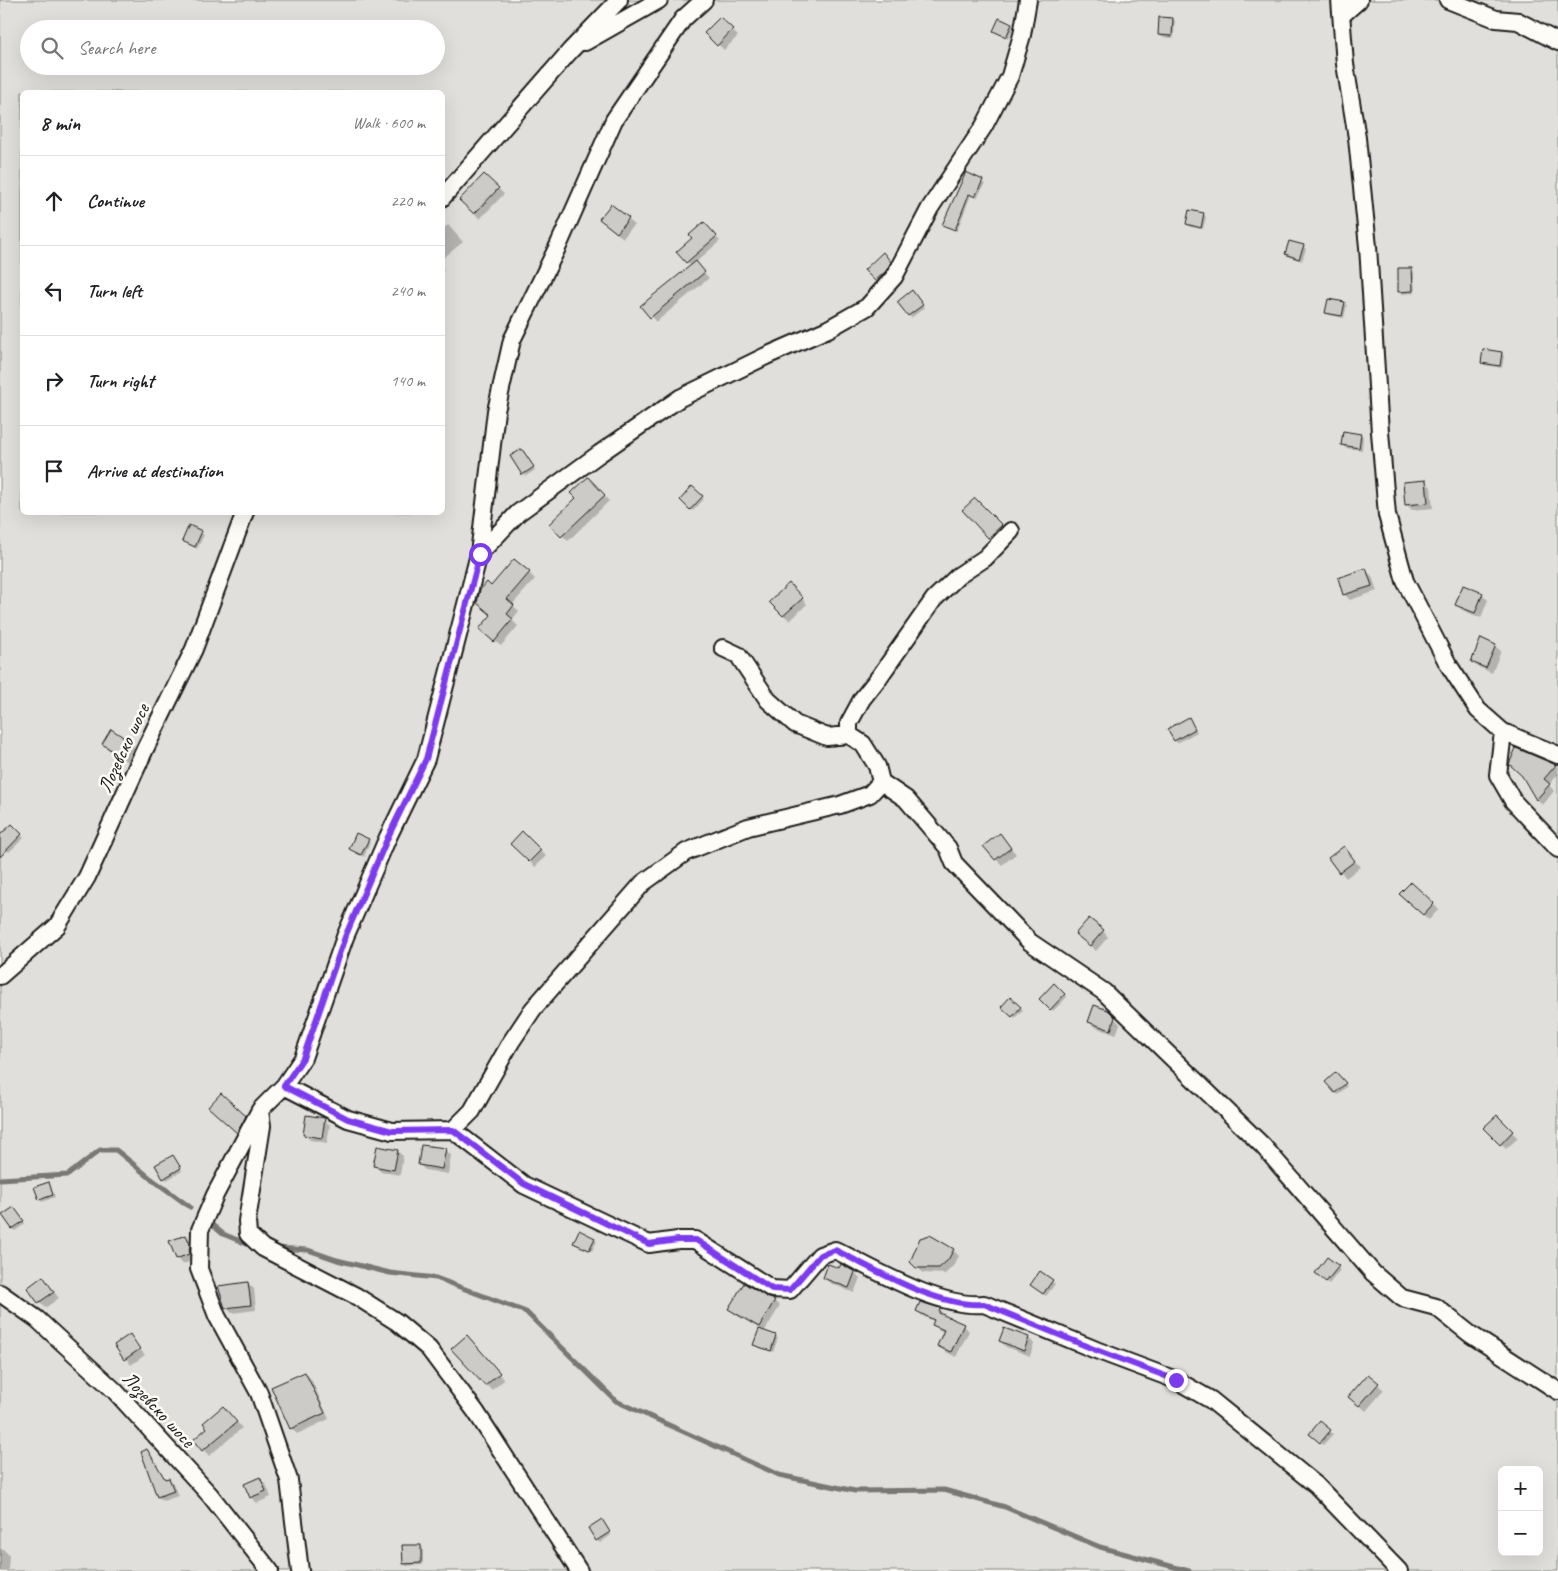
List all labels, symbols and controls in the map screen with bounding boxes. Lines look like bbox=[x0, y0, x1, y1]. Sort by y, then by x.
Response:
search box bbox=[20, 20, 445, 75]
icon: search bbox=[38, 34, 66, 62]
text: Search here bbox=[78, 36, 155, 60]
text: 8 min bbox=[40, 110, 80, 136]
text: Walk · 600 m bbox=[353, 113, 425, 133]
icon: ahead bbox=[40, 187, 68, 215]
text: Continue bbox=[87, 189, 144, 213]
text: 220 m bbox=[391, 191, 425, 211]
icon: left bbox=[40, 277, 68, 305]
text: Turn left bbox=[87, 279, 142, 303]
text: 240 m bbox=[391, 281, 425, 301]
icon: right bbox=[40, 367, 68, 395]
text: Turn right bbox=[87, 369, 154, 393]
text: 140 m bbox=[391, 371, 425, 391]
icon: arrive bbox=[40, 457, 68, 485]
text: Arrive at destination bbox=[87, 459, 223, 483]
route start bbox=[469, 543, 492, 566]
street label: Лозевско шосе bbox=[92, 698, 156, 797]
street label: Лозевско шосе bbox=[116, 1366, 201, 1454]
route end bbox=[1165, 1369, 1188, 1392]
map controls bbox=[1498, 1466, 1543, 1556]
button: + bbox=[1498, 1466, 1543, 1511]
button: − bbox=[1498, 1511, 1543, 1556]

